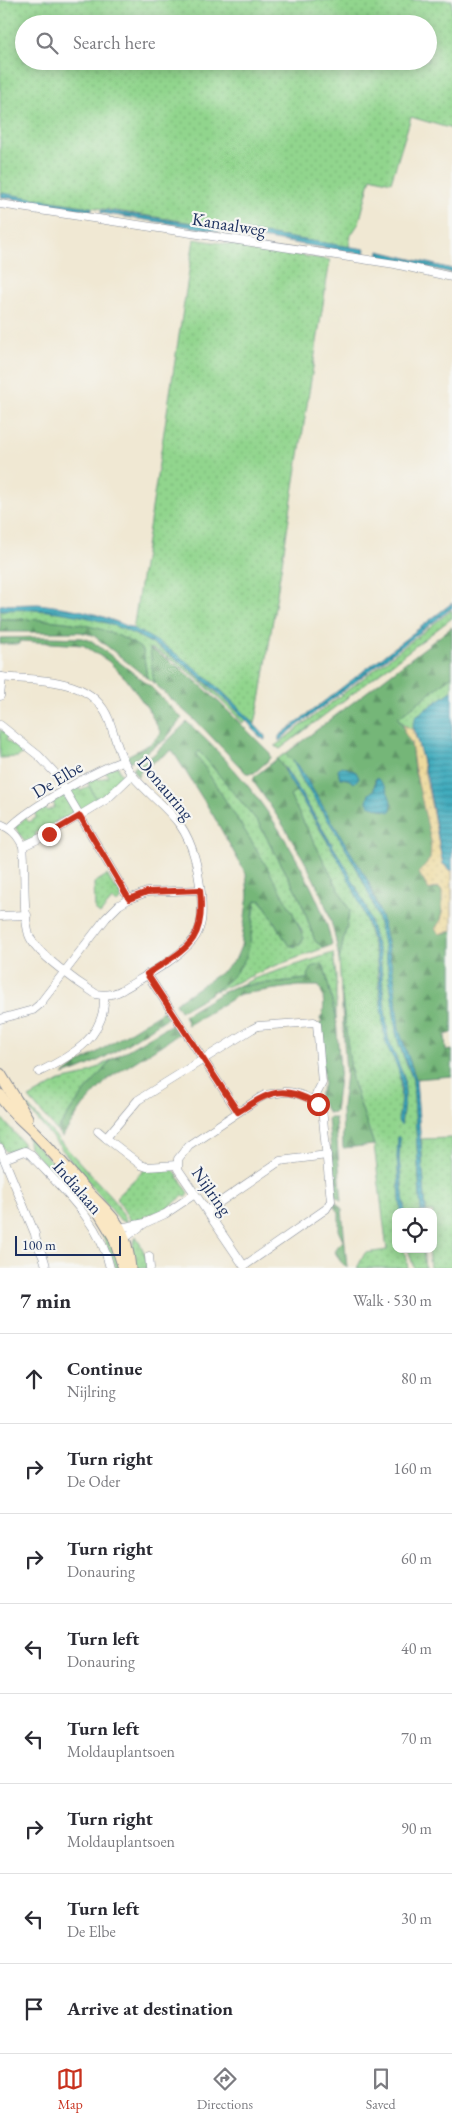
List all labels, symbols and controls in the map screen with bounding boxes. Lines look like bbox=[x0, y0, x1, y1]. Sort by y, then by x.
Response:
search box bbox=[15, 15, 437, 70]
icon: search bbox=[33, 29, 61, 57]
text: Search here bbox=[73, 30, 155, 55]
street label: Kanaalweg bbox=[190, 207, 268, 241]
street label: Donauring bbox=[133, 751, 199, 825]
street label: De Elbe bbox=[28, 755, 86, 803]
route end bbox=[38, 823, 61, 846]
route start bbox=[307, 1093, 330, 1116]
street label: Indialaan bbox=[48, 1155, 108, 1219]
street label: Nijlring bbox=[187, 1162, 237, 1220]
map controls bbox=[392, 1208, 437, 1253]
button: locate bbox=[392, 1208, 437, 1253]
scale bar bbox=[15, 1233, 121, 1256]
text: 100 m bbox=[22, 1236, 56, 1254]
text: 7 min bbox=[20, 1287, 71, 1314]
text: Walk · 530 m bbox=[353, 1290, 432, 1311]
text: Continue bbox=[67, 1356, 142, 1381]
icon: ahead bbox=[20, 1365, 48, 1393]
text: 80 m bbox=[401, 1368, 432, 1389]
text: Nijlring bbox=[67, 1381, 116, 1402]
text: Turn right bbox=[67, 1446, 153, 1471]
icon: right bbox=[20, 1455, 48, 1483]
text: 160 m bbox=[393, 1458, 432, 1479]
text: De Oder bbox=[67, 1471, 120, 1492]
text: Turn right bbox=[67, 1536, 153, 1561]
icon: right bbox=[20, 1545, 48, 1573]
text: 60 m bbox=[401, 1548, 432, 1569]
text: Donauring bbox=[67, 1561, 135, 1582]
text: Turn left bbox=[67, 1626, 139, 1651]
icon: left bbox=[20, 1635, 48, 1663]
text: 40 m bbox=[401, 1638, 432, 1659]
text: Donauring bbox=[67, 1651, 135, 1672]
text: Turn left bbox=[67, 1716, 139, 1741]
icon: left bbox=[20, 1725, 48, 1753]
text: 70 m bbox=[401, 1728, 432, 1749]
text: Moldauplantsoen bbox=[67, 1741, 175, 1762]
text: Turn right bbox=[67, 1806, 153, 1831]
icon: right bbox=[20, 1815, 48, 1843]
text: 90 m bbox=[401, 1818, 432, 1839]
text: Moldauplantsoen bbox=[67, 1831, 175, 1852]
text: Turn left bbox=[67, 1896, 139, 1921]
icon: left bbox=[20, 1905, 48, 1933]
text: 30 m bbox=[401, 1908, 432, 1929]
text: De Elbe bbox=[67, 1921, 116, 1942]
icon: arrive bbox=[20, 1995, 48, 2023]
text: Arrive at destination bbox=[67, 1996, 233, 2021]
tab: Map bbox=[56, 2065, 84, 2113]
tab: Directions bbox=[197, 2065, 253, 2113]
tab: Saved bbox=[366, 2065, 396, 2113]

